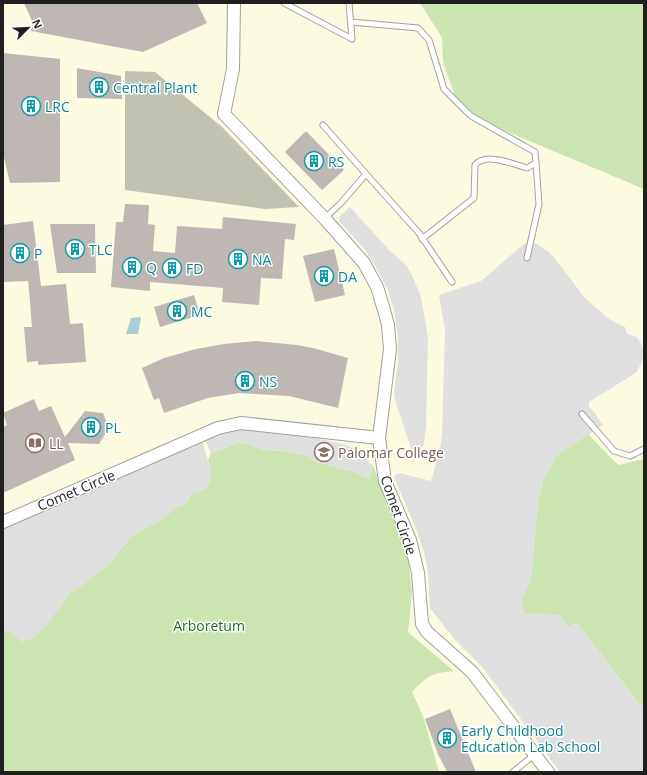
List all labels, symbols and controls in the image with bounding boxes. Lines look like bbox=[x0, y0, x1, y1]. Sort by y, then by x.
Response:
north arrow bbox=[8, 8, 48, 48]
text: N bbox=[29, 17, 46, 31]
building icon: Central Plant bbox=[88, 76, 110, 98]
place label: Central Plant bbox=[113, 78, 197, 97]
building icon: LRC bbox=[20, 95, 42, 117]
place label: LRC bbox=[45, 97, 70, 116]
building icon: RS bbox=[303, 150, 325, 172]
place label: RS bbox=[328, 152, 344, 171]
building icon: TLC bbox=[64, 238, 86, 260]
place label: TLC bbox=[89, 240, 113, 259]
building icon: P bbox=[9, 242, 31, 264]
place label: P bbox=[34, 244, 42, 263]
building icon: NA bbox=[227, 248, 249, 270]
place label: NA bbox=[252, 250, 272, 269]
building icon: Q bbox=[121, 256, 143, 278]
building icon: FD bbox=[161, 257, 183, 279]
place label: Q bbox=[146, 258, 157, 277]
place label: FD bbox=[186, 259, 203, 278]
building icon: DA bbox=[313, 265, 335, 287]
place label: DA bbox=[338, 267, 357, 286]
building icon: MC bbox=[166, 300, 188, 322]
place label: MC bbox=[191, 302, 213, 321]
building icon: NS bbox=[234, 370, 256, 392]
place label: NS bbox=[259, 372, 277, 391]
building icon: PL bbox=[80, 416, 102, 438]
place label: PL bbox=[105, 418, 121, 437]
library icon: LL bbox=[24, 432, 46, 454]
place label: LL bbox=[49, 434, 64, 453]
school or university icon: Palomar College bbox=[313, 441, 335, 463]
place label: Palomar College bbox=[338, 443, 444, 462]
street label: Comet Circle bbox=[34, 465, 118, 515]
street label: Comet Circle bbox=[377, 473, 422, 557]
park label: Arboretum bbox=[173, 616, 245, 635]
place label: Early Childhood Education Lab School bbox=[461, 721, 600, 756]
building icon: Early Childhood Education Lab School bbox=[436, 727, 458, 749]

